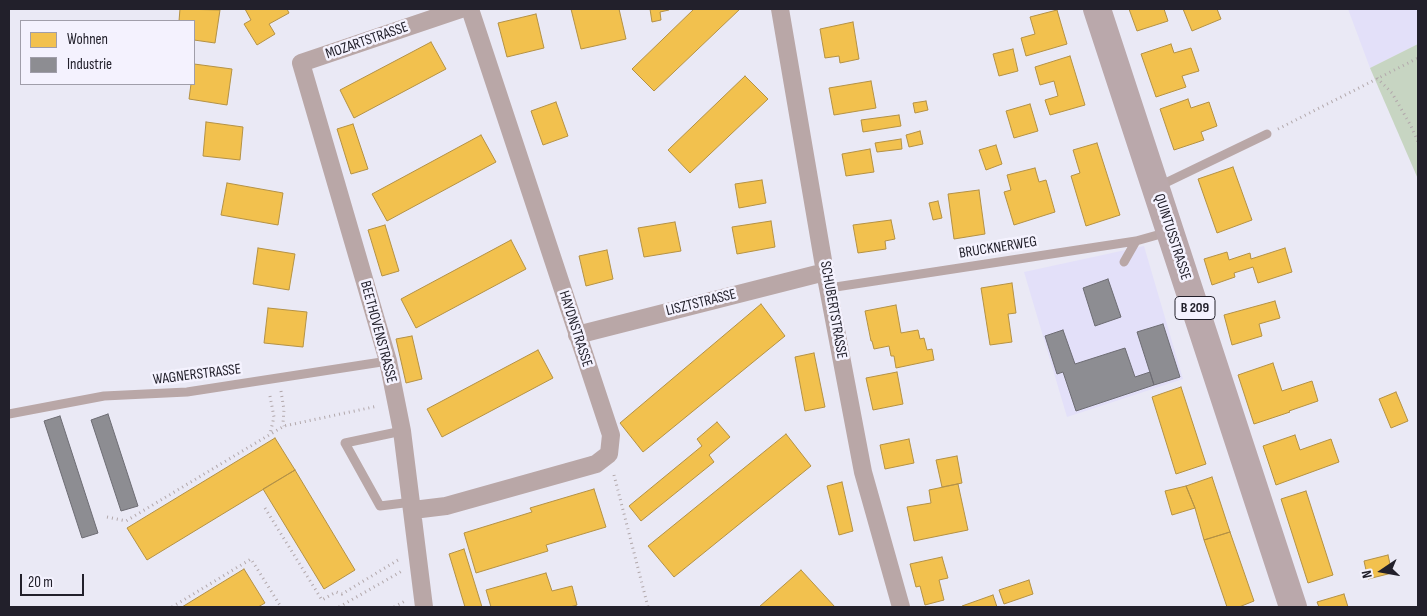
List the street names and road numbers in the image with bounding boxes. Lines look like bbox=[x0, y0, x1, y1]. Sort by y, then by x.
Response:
street label: MOZARTSTRASSE bbox=[323, 19, 411, 63]
street label: QUINTUSSTRASSE bbox=[1150, 192, 1194, 282]
street label: BRUCKNERWEG bbox=[958, 233, 1038, 263]
street label: SCHUBERTSTRASSE bbox=[816, 260, 850, 360]
street label: BEETHOVENSTRASSE bbox=[356, 279, 400, 385]
street label: LISZTSTRASSE bbox=[664, 286, 738, 320]
street label: HAYDNSTRASSE bbox=[554, 289, 596, 369]
road number: B 209 bbox=[1175, 296, 1215, 320]
street label: WAGNERSTRASSE bbox=[152, 361, 242, 389]

